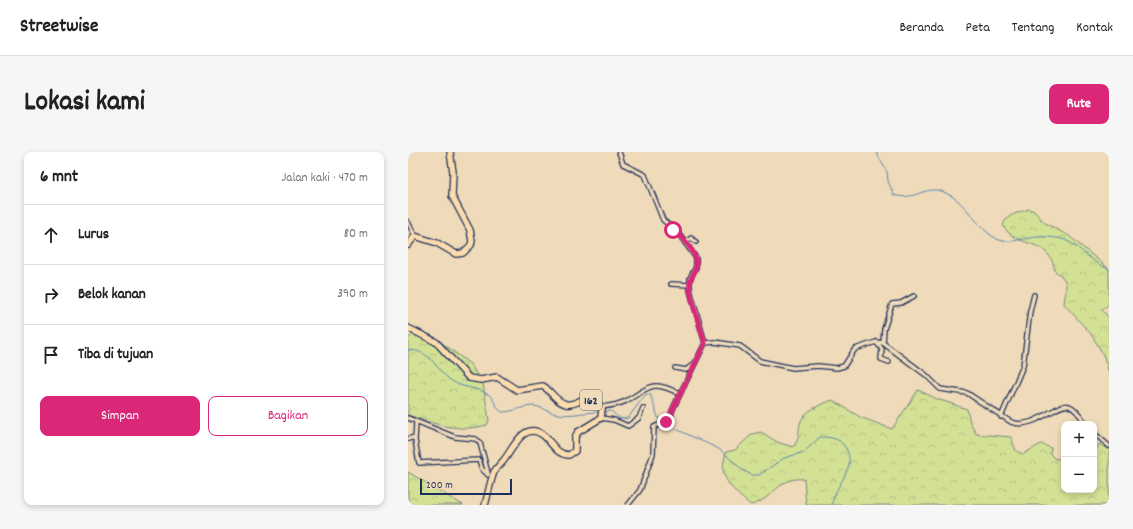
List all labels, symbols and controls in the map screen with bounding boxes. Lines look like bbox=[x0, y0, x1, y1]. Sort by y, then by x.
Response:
text: Streetwise bbox=[20, 14, 98, 41]
text: Beranda bbox=[899, 18, 944, 38]
text: Peta bbox=[966, 18, 990, 38]
text: Tentang bbox=[1012, 18, 1054, 38]
text: Kontak bbox=[1076, 18, 1113, 38]
text: Lokasi kami bbox=[24, 84, 145, 124]
button: Rute bbox=[1049, 84, 1109, 124]
text: 6 mnt bbox=[40, 166, 78, 190]
text: Jalan kaki · 470 m bbox=[282, 169, 368, 188]
route start bbox=[664, 221, 682, 239]
icon: ahead bbox=[40, 224, 62, 246]
text: Lurus bbox=[78, 224, 109, 246]
text: 80 m bbox=[344, 225, 368, 244]
icon: right bbox=[40, 284, 62, 306]
text: Belok kanan bbox=[78, 284, 146, 306]
text: 390 m bbox=[337, 285, 368, 304]
icon: arrive bbox=[40, 344, 62, 366]
text: Tiba di tujuan bbox=[78, 344, 153, 366]
road number: 162 bbox=[580, 390, 602, 410]
button: Simpan bbox=[40, 396, 200, 436]
button: Bagikan bbox=[208, 396, 368, 436]
route end bbox=[657, 413, 675, 431]
map controls bbox=[1061, 421, 1097, 493]
button: + bbox=[1061, 421, 1097, 457]
button: − bbox=[1061, 457, 1097, 493]
scale bar bbox=[420, 477, 512, 496]
text: 200 m bbox=[426, 478, 453, 494]

